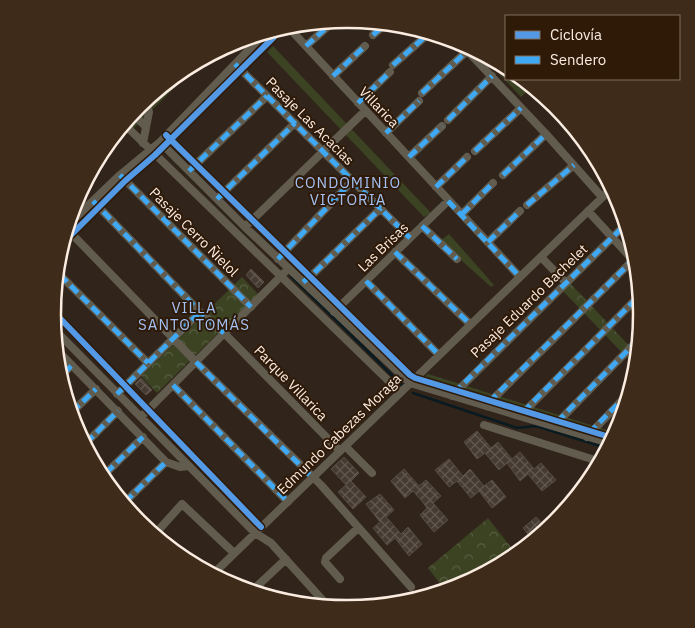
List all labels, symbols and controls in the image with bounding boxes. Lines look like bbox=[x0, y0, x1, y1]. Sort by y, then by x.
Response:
legend bbox=[505, 15, 680, 80]
text: Ciclovía bbox=[550, 25, 602, 44]
text: Sendero bbox=[550, 50, 606, 69]
street label: Pasaje Las Acacias bbox=[262, 73, 358, 169]
street label: Villarica bbox=[355, 83, 403, 132]
district label: CONDOMINIO VICTORIA bbox=[295, 173, 401, 209]
street label: Pasaje Cerro Ñielol bbox=[146, 184, 243, 281]
street label: Las Brisas bbox=[354, 218, 412, 276]
street label: Pasaje Eduardo Bachelet bbox=[467, 240, 591, 362]
district label: VILLA SANTO TOMÁS bbox=[138, 298, 250, 334]
street label: Parque Villarica bbox=[250, 341, 332, 425]
street label: Edmundo Cabezas Moraga bbox=[273, 369, 405, 498]

